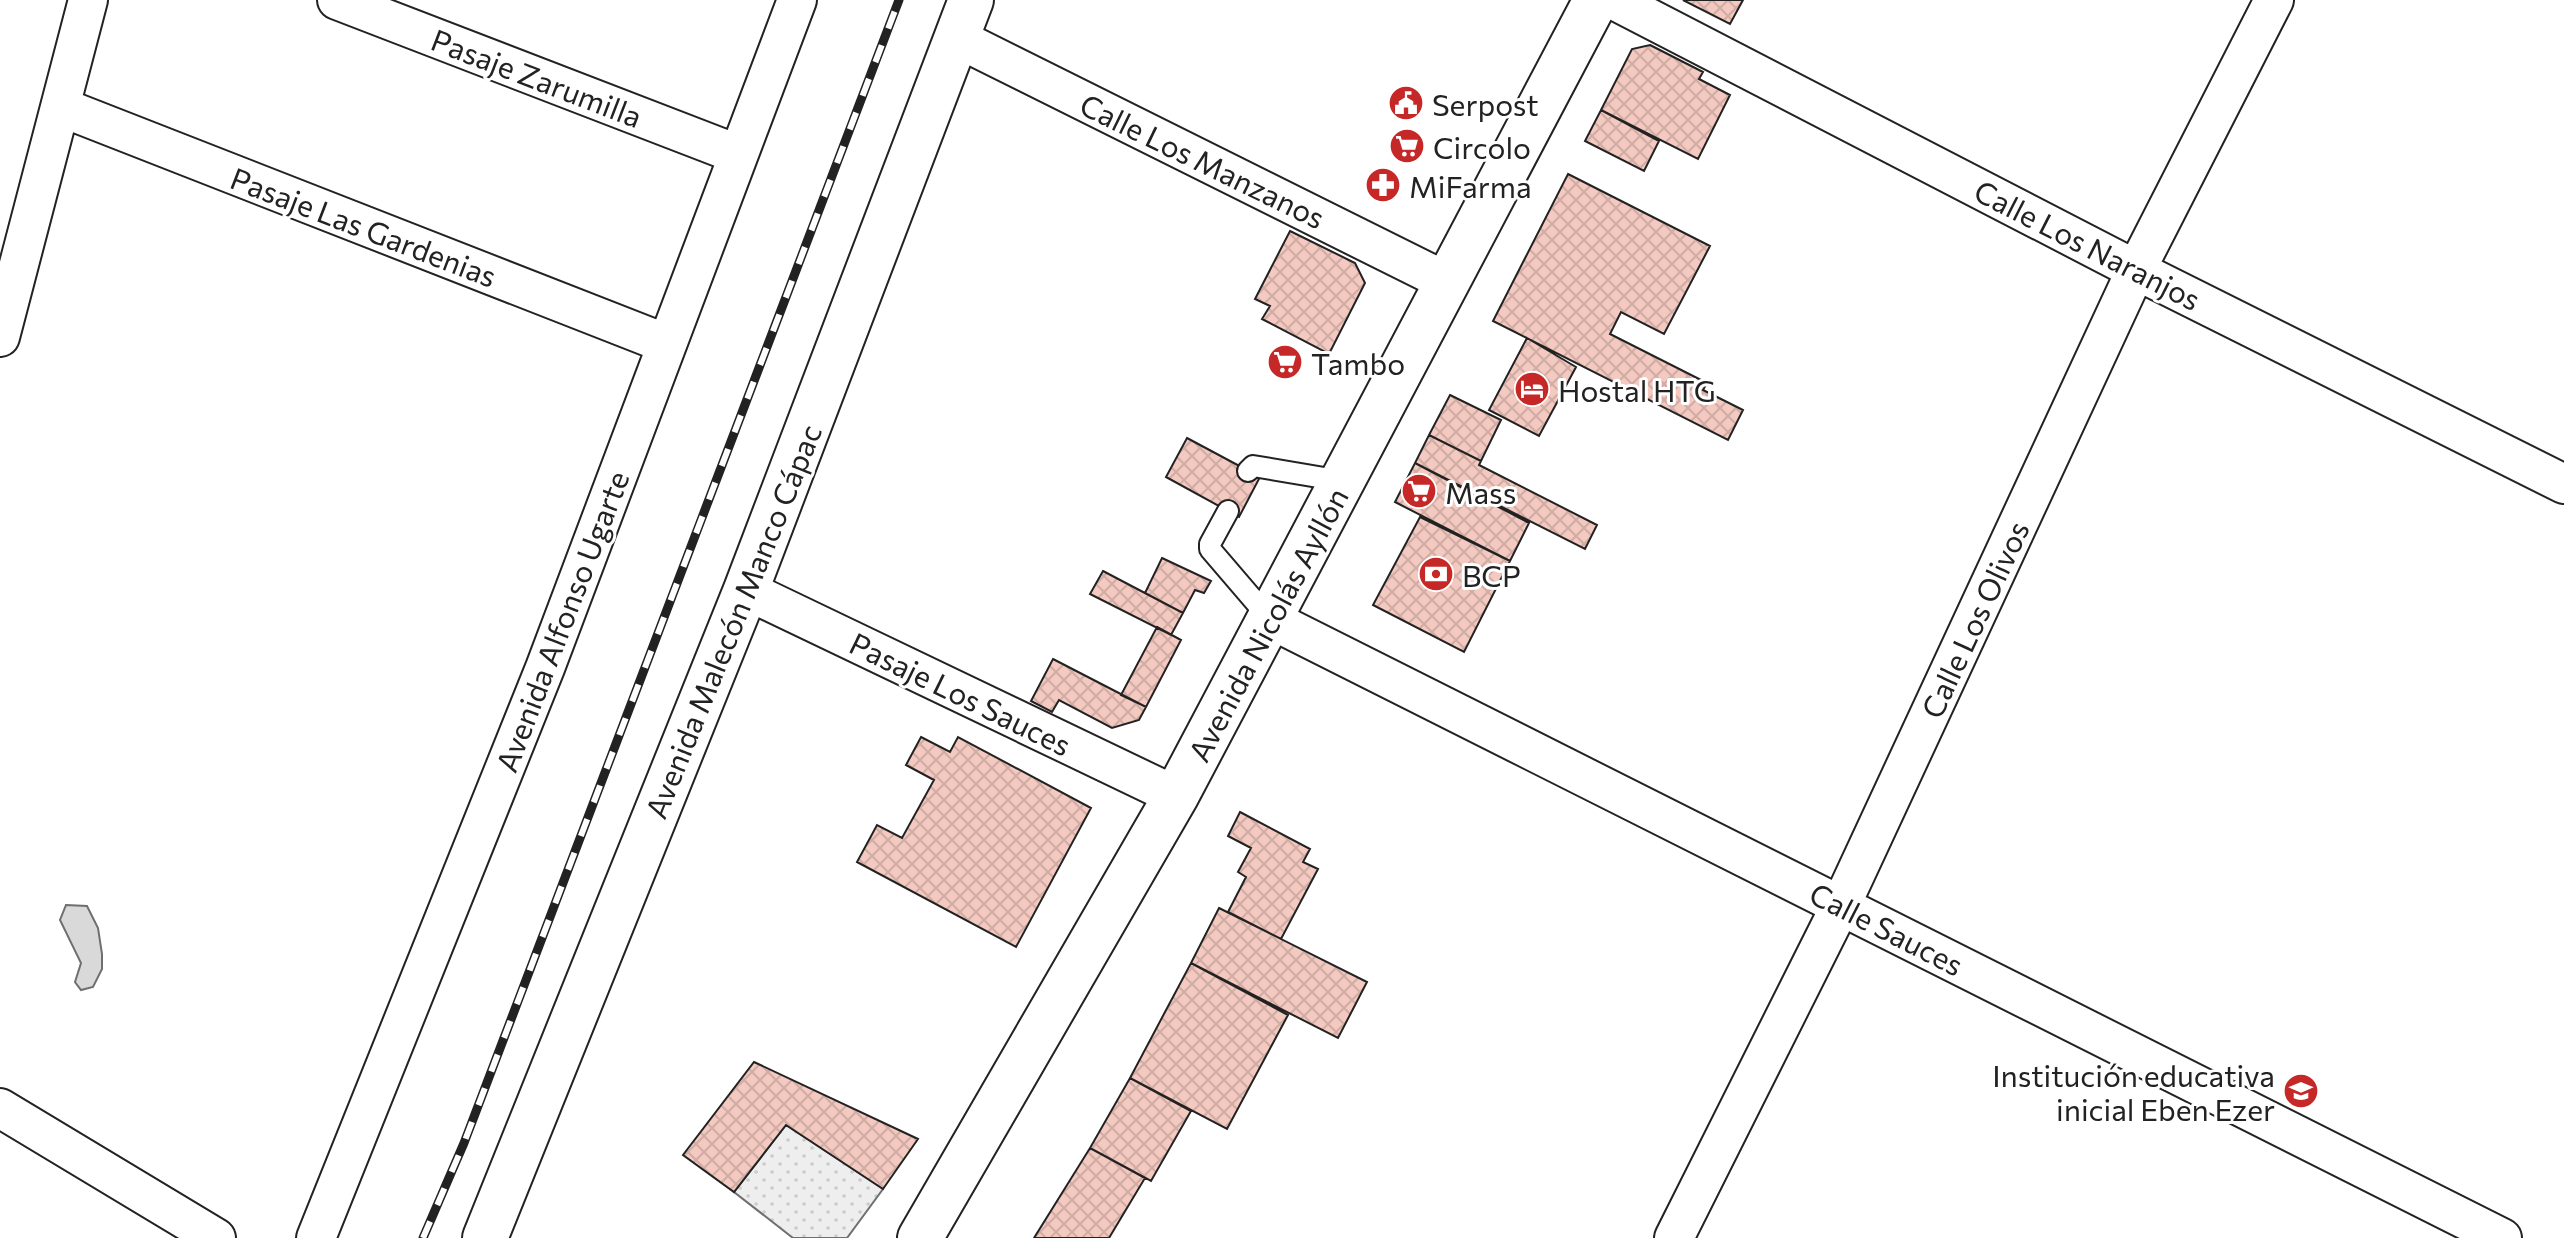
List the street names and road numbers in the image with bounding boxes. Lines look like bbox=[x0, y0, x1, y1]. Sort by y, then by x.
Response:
street label: Pasaje Zarumilla bbox=[427, 20, 647, 134]
street label: Calle Los Manzanos bbox=[1075, 85, 1331, 235]
street label: Pasaje Las Gardenias bbox=[226, 158, 502, 294]
street label: Calle Los Naranjos bbox=[1969, 171, 2207, 317]
street label: Avenida Malecón Manco Cápac bbox=[636, 419, 828, 823]
street label: Avenida Alfonso Ugarte bbox=[487, 465, 635, 777]
street label: Avenida Nicolás Ayllón bbox=[1179, 481, 1355, 767]
street label: Calle Los Olivos bbox=[1912, 515, 2036, 723]
street label: Pasaje Los Sauces bbox=[844, 623, 1078, 763]
street label: Calle Sauces bbox=[1804, 874, 1970, 982]

